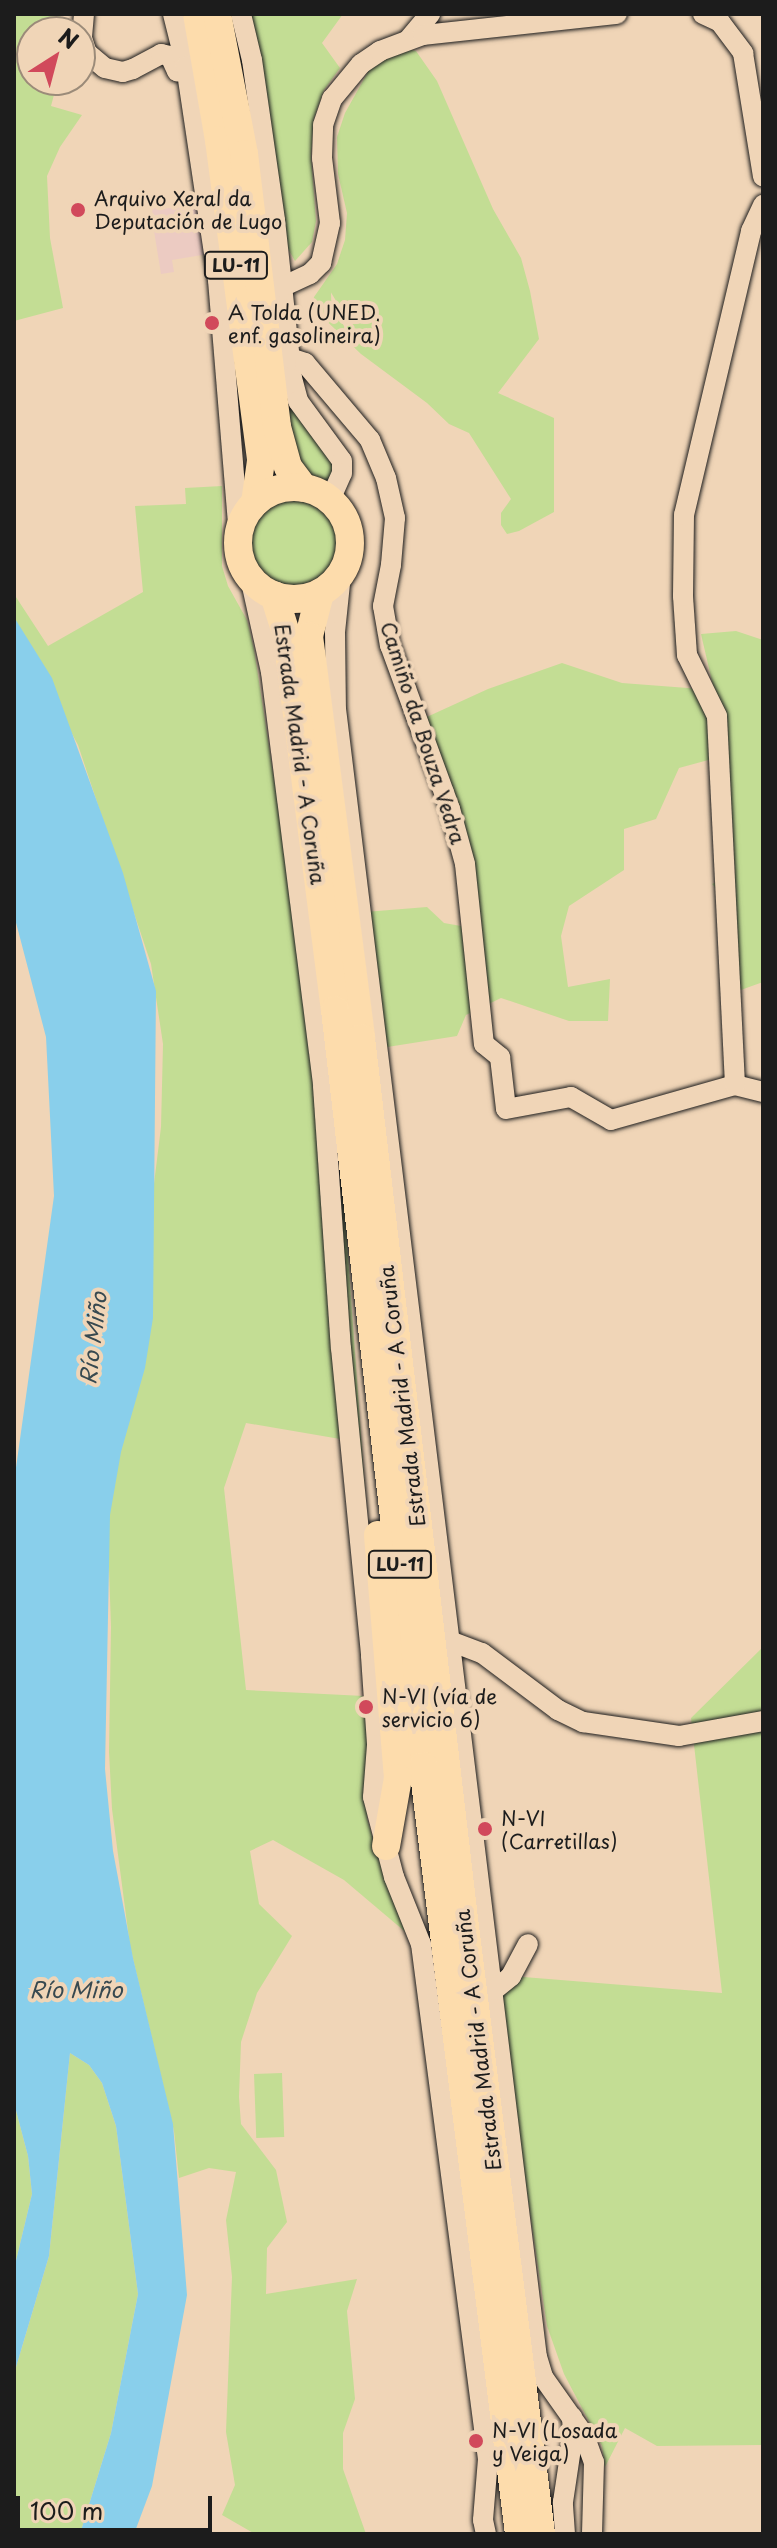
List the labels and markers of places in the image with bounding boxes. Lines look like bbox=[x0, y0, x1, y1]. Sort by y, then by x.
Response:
place label: Arquivo Xeral da Deputación de Lugo bbox=[94, 186, 284, 233]
marker: Arquivo Xeral da Deputación de Lugo bbox=[69, 201, 87, 219]
place label: A Tolda (UNED, enf. gasolineira) bbox=[228, 300, 382, 347]
marker: A Tolda (UNED, enf. gasolineira) bbox=[203, 314, 221, 332]
place label: N-VI (vía de servicio 6) bbox=[382, 1684, 498, 1731]
marker: N-VI (vía de servicio 6) bbox=[357, 1698, 375, 1716]
place label: N-VI (Carretillas) bbox=[501, 1806, 618, 1853]
marker: N-VI (Carretillas) bbox=[476, 1820, 494, 1838]
place label: N-VI (Losada y Veiga) bbox=[492, 2418, 618, 2465]
marker: N-VI (Losada y Veiga) bbox=[467, 2432, 485, 2450]

